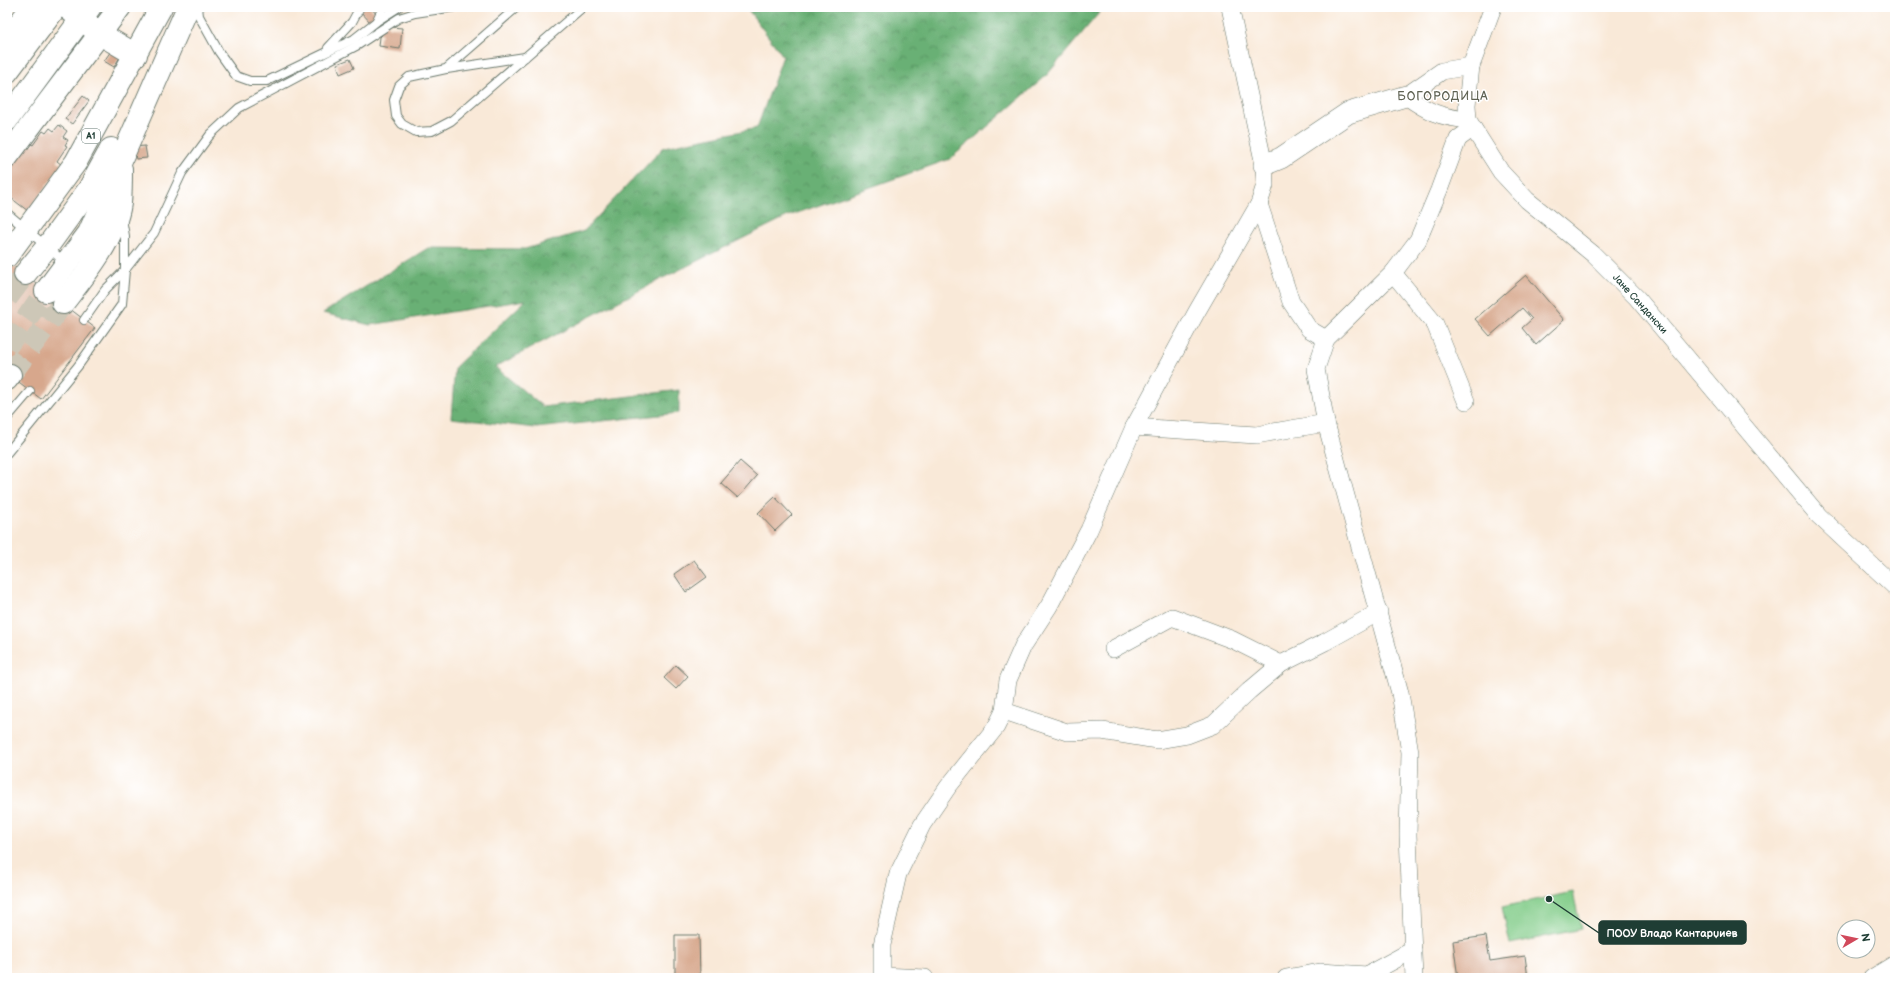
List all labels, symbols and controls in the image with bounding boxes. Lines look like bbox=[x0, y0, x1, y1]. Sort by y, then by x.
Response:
district label: БОГОРОДИЦА bbox=[1397, 89, 1489, 104]
road number: A1 bbox=[82, 129, 100, 143]
street label: Јане Сандански bbox=[1610, 272, 1670, 336]
north arrow bbox=[1836, 919, 1876, 959]
callout: ПООУ Владо Кантарџиев bbox=[1599, 921, 1746, 944]
text: ПООУ Владо Кантарџиев bbox=[1606, 927, 1738, 940]
text: N bbox=[1858, 932, 1872, 943]

